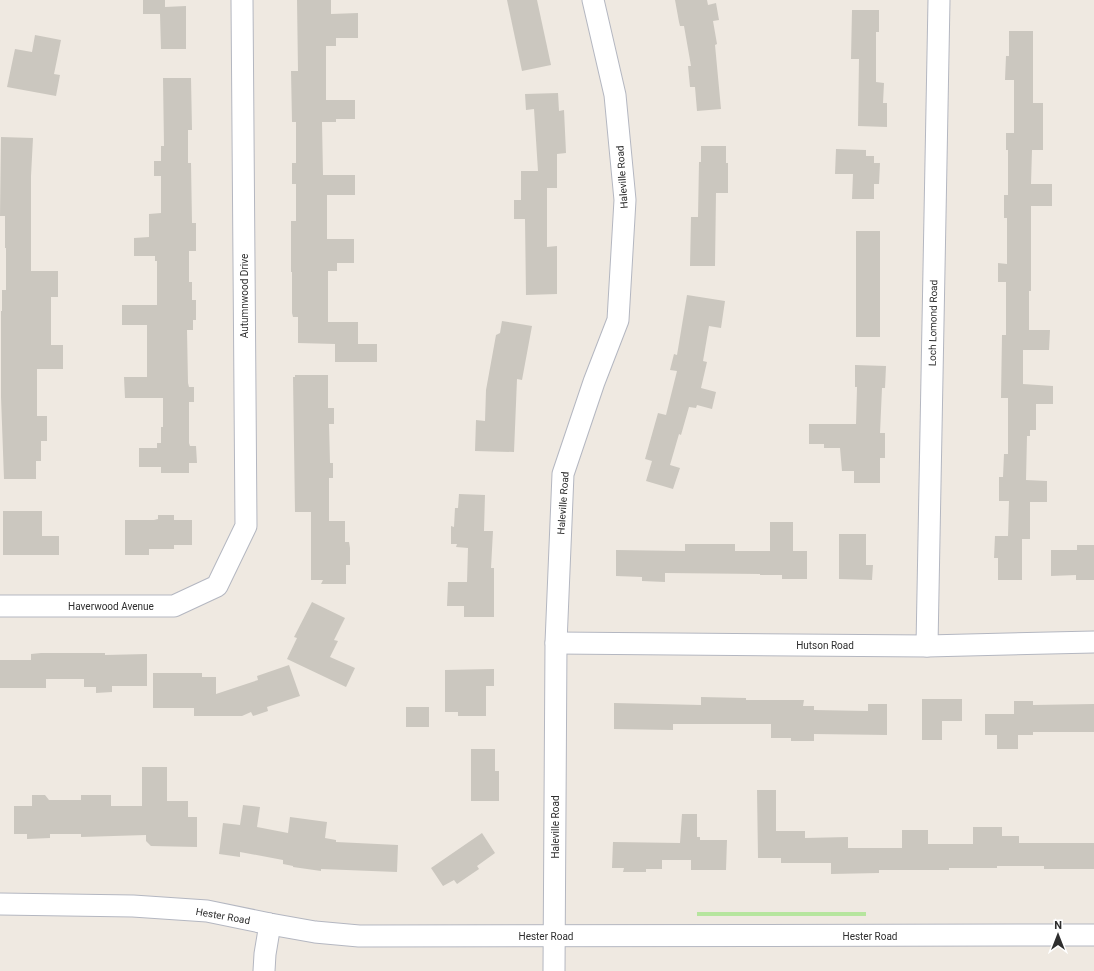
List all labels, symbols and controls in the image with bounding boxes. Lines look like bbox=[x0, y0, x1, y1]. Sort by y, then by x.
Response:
street label: Haleville Road bbox=[614, 145, 630, 209]
street label: Autumnwood Drive bbox=[239, 254, 250, 338]
street label: Loch Lomond Road bbox=[927, 280, 939, 366]
street label: Haleville Road bbox=[555, 471, 571, 535]
street label: Haverwood Avenue bbox=[68, 601, 154, 612]
street label: Hutson Road bbox=[796, 640, 854, 651]
street label: Haleville Road bbox=[550, 795, 561, 859]
street label: Hester Road bbox=[195, 906, 251, 926]
north arrow bbox=[1038, 915, 1078, 955]
text: N bbox=[1054, 919, 1062, 932]
street label: Hester Road bbox=[519, 931, 574, 942]
street label: Hester Road bbox=[843, 931, 898, 942]

